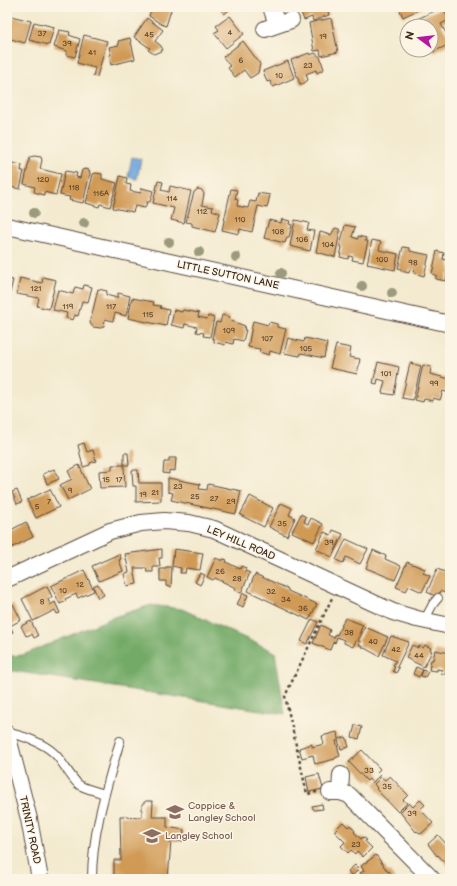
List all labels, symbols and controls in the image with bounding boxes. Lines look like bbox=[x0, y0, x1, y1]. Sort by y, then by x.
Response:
north arrow bbox=[399, 18, 439, 58]
house number: 4 bbox=[228, 28, 233, 37]
house number: 37 bbox=[38, 29, 46, 38]
house number: 45 bbox=[144, 30, 154, 39]
text: N bbox=[402, 30, 417, 41]
house number: 19 bbox=[319, 32, 327, 41]
house number: 39 bbox=[62, 39, 72, 48]
house number: 41 bbox=[88, 48, 96, 57]
house number: 6 bbox=[239, 56, 244, 65]
house number: 23 bbox=[303, 61, 313, 70]
house number: 10 bbox=[275, 71, 283, 80]
house number: 120 bbox=[37, 175, 50, 184]
house number: 118 bbox=[69, 183, 80, 192]
house number: 116A bbox=[93, 189, 109, 198]
house number: 114 bbox=[166, 194, 178, 203]
house number: 112 bbox=[197, 207, 208, 216]
house number: 110 bbox=[235, 215, 246, 224]
house number: 108 bbox=[272, 227, 285, 236]
house number: 106 bbox=[296, 235, 308, 244]
house number: 104 bbox=[322, 240, 334, 249]
house number: 100 bbox=[376, 255, 389, 264]
street label: LITTLE SUTTON LANE bbox=[176, 258, 281, 292]
house number: 98 bbox=[408, 258, 418, 267]
house number: 121 bbox=[31, 284, 41, 293]
house number: 119 bbox=[63, 302, 74, 311]
house number: 117 bbox=[106, 302, 116, 311]
house number: 115 bbox=[143, 310, 154, 319]
house number: 109 bbox=[223, 326, 236, 335]
house number: 107 bbox=[261, 334, 273, 343]
house number: 105 bbox=[300, 344, 313, 353]
house number: 101 bbox=[381, 369, 391, 378]
house number: 99 bbox=[429, 379, 439, 388]
house number: 15 bbox=[102, 475, 110, 484]
house number: 17 bbox=[115, 475, 123, 484]
house number: 23 bbox=[173, 482, 183, 491]
house number: 9 bbox=[68, 486, 73, 495]
house number: 21 bbox=[151, 488, 159, 497]
house number: 19 bbox=[139, 490, 147, 499]
house number: 25 bbox=[190, 492, 200, 501]
house number: 27 bbox=[210, 494, 218, 503]
house number: 7 bbox=[47, 497, 51, 506]
house number: 29 bbox=[226, 497, 236, 506]
house number: 5 bbox=[35, 502, 40, 511]
house number: 35 bbox=[277, 519, 287, 528]
street label: LEY HILL ROAD bbox=[205, 523, 277, 563]
house number: 39 bbox=[324, 538, 334, 547]
house number: 26 bbox=[215, 567, 225, 576]
house number: 28 bbox=[232, 574, 242, 583]
house number: 12 bbox=[76, 580, 84, 589]
house number: 10 bbox=[59, 586, 67, 595]
house number: 32 bbox=[266, 587, 276, 596]
house number: 34 bbox=[281, 595, 291, 604]
house number: 8 bbox=[40, 597, 45, 606]
house number: 36 bbox=[298, 604, 308, 613]
house number: 38 bbox=[344, 628, 354, 637]
house number: 40 bbox=[368, 637, 378, 646]
house number: 42 bbox=[391, 645, 401, 654]
house number: 44 bbox=[414, 651, 424, 660]
house number: 33 bbox=[364, 766, 374, 775]
house number: 35 bbox=[382, 782, 392, 791]
street label: TRINITY ROAD bbox=[17, 795, 43, 865]
place label: Coppice & Langley School bbox=[188, 800, 255, 824]
school or university icon: Coppice & Langley School bbox=[165, 802, 185, 822]
house number: 39 bbox=[407, 809, 417, 818]
school or university icon: Langley School bbox=[142, 826, 162, 846]
place label: Langley School bbox=[165, 830, 232, 842]
house number: 23 bbox=[351, 840, 361, 849]

